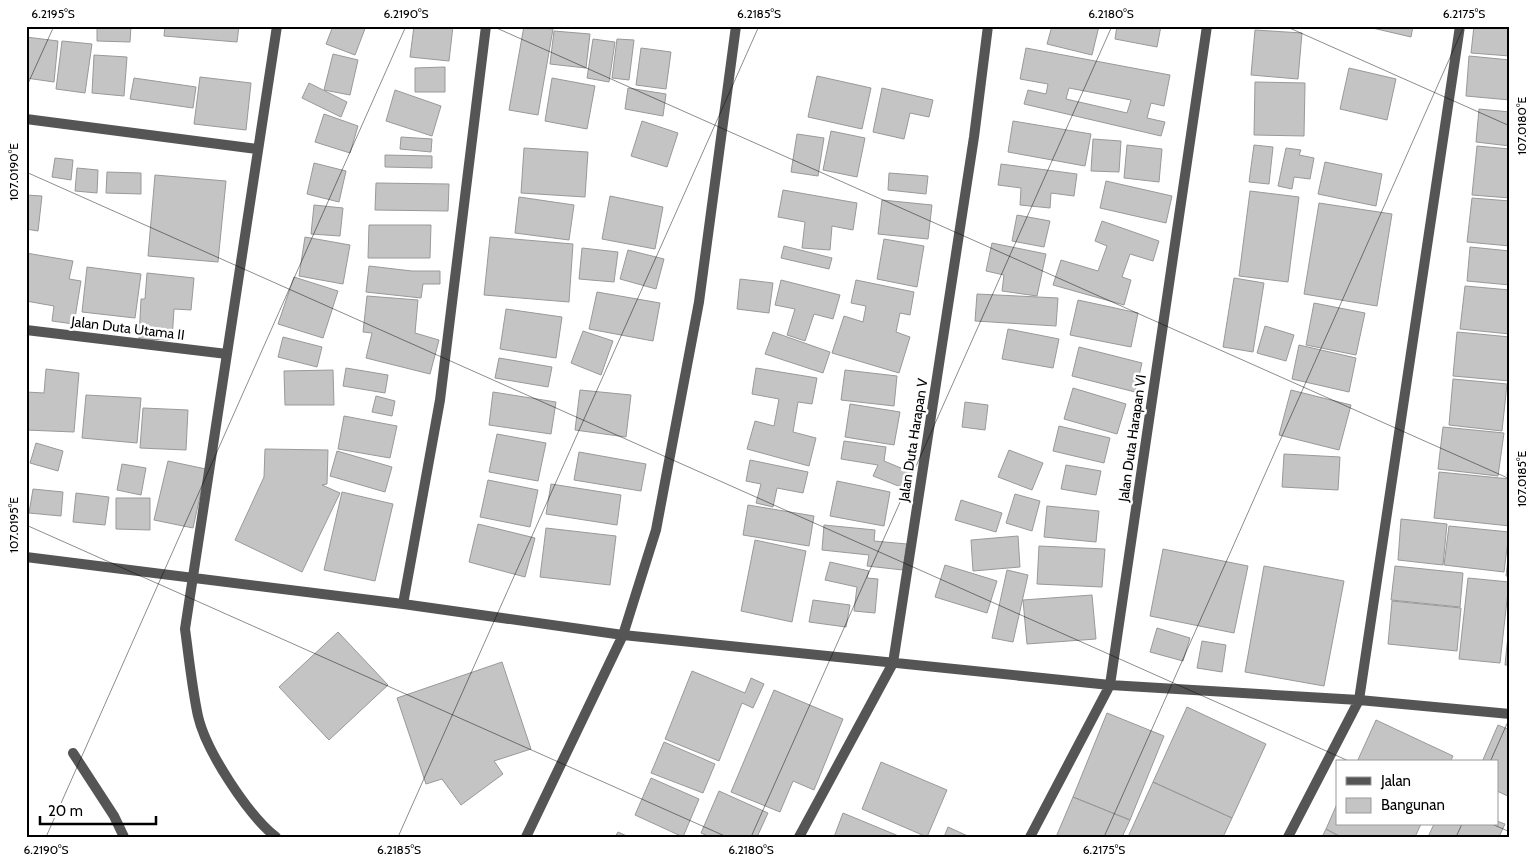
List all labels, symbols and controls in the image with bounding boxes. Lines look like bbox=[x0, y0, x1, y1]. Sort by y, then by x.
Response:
text: 6.2195°S bbox=[31, 6, 75, 21]
text: 6.2190°S bbox=[383, 6, 429, 21]
text: 6.2185°S bbox=[737, 6, 781, 21]
text: 6.2180°S bbox=[1088, 6, 1134, 21]
text: 6.2175°S bbox=[1443, 6, 1485, 21]
text: 107.0180°E bbox=[1514, 97, 1529, 155]
text: 107.0190°E bbox=[6, 143, 21, 201]
street label: Jalan Duta Utama II bbox=[69, 312, 186, 344]
street label: Jalan Duta Harapan VI bbox=[1114, 373, 1150, 504]
street label: Jalan Duta Harapan V bbox=[894, 377, 932, 504]
text: 107.0185°E bbox=[1514, 451, 1529, 507]
text: 107.0195°E bbox=[6, 497, 21, 553]
legend bbox=[1336, 760, 1498, 826]
text: Jalan bbox=[1380, 772, 1411, 790]
scale bar bbox=[40, 793, 156, 825]
text: Bangunan bbox=[1381, 796, 1445, 814]
text: 20 m bbox=[48, 802, 83, 820]
text: 6.2190°S bbox=[23, 842, 69, 857]
text: 6.2185°S bbox=[377, 842, 421, 857]
text: 6.2180°S bbox=[728, 842, 774, 857]
text: 6.2175°S bbox=[1083, 842, 1125, 857]

